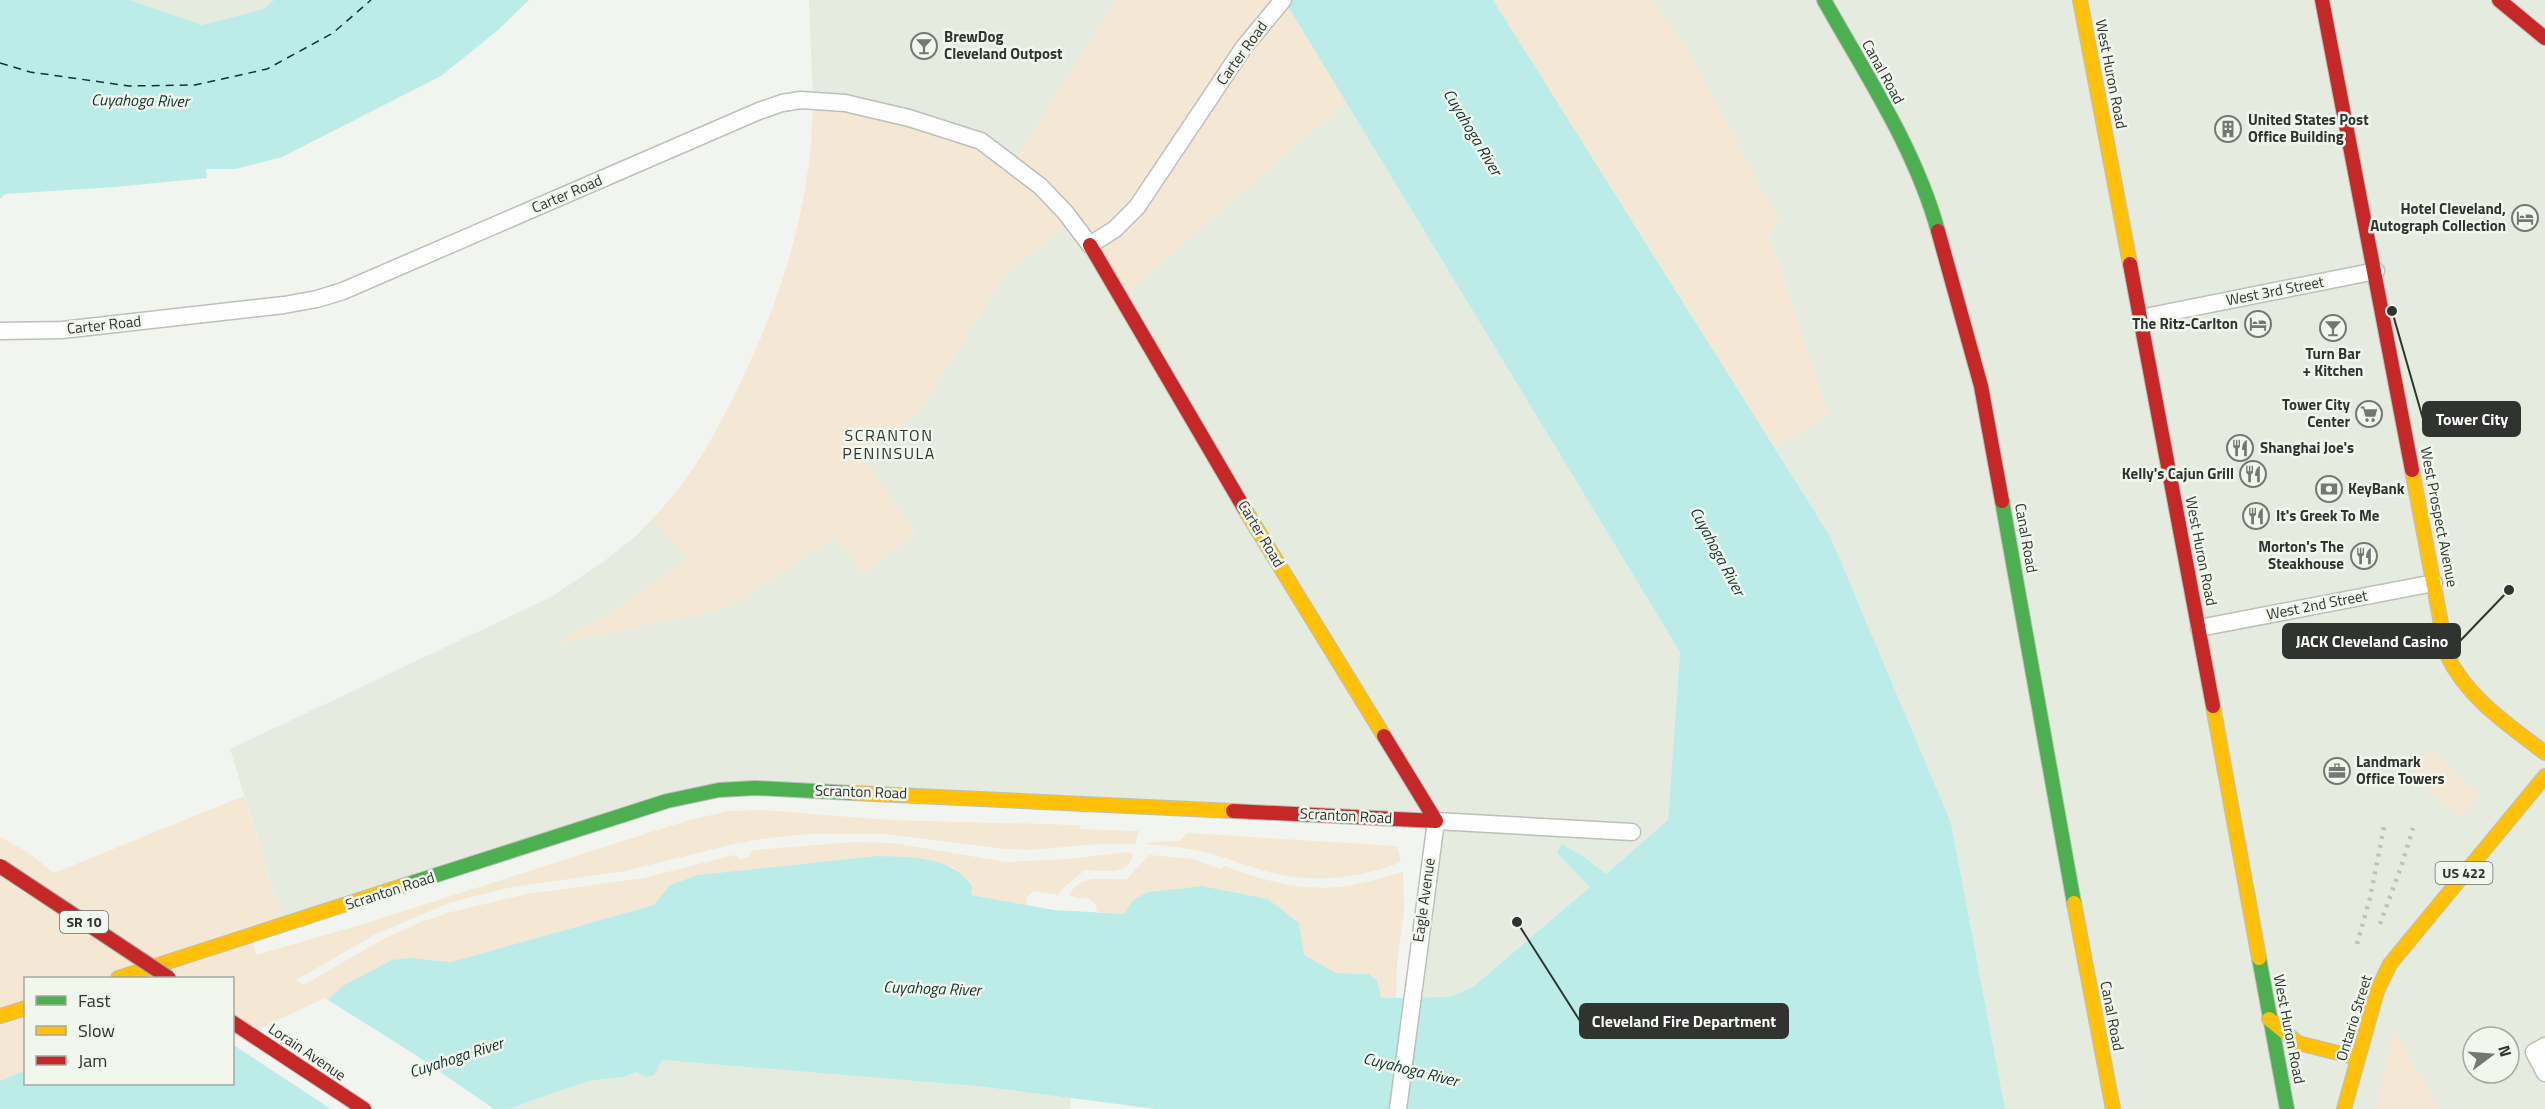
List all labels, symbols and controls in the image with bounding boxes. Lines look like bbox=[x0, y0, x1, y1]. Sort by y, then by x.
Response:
street label: Carter Road bbox=[1210, 16, 1273, 90]
street label: West Huron Road bbox=[2090, 17, 2133, 131]
place label: BrewDog Cleveland Outpost bbox=[944, 25, 1063, 65]
bar icon: BrewDog Cleveland Outpost bbox=[909, 31, 939, 61]
street label: Canal Road bbox=[1856, 35, 1911, 108]
water label: Cuyahoga River bbox=[1438, 84, 1509, 182]
water label: Cuyahoga River bbox=[91, 87, 191, 113]
place label: United States Post Office Building bbox=[2248, 108, 2369, 148]
building icon: United States Post Office Building bbox=[2213, 114, 2243, 144]
street label: Carter Road bbox=[528, 168, 606, 219]
place label: Hotel Cleveland, Autograph Collection bbox=[2370, 197, 2506, 237]
hotel icon: Hotel Cleveland, Autograph Collection bbox=[2510, 203, 2540, 233]
street label: West 3rd Street bbox=[2224, 270, 2327, 311]
street label: Carter Road bbox=[66, 309, 142, 340]
hotel icon: The Ritz-Carlton bbox=[2243, 309, 2273, 339]
place label: The Ritz-Carlton bbox=[2132, 312, 2238, 335]
bar icon: Turn Bar + Kitchen bbox=[2318, 313, 2348, 343]
place label: Turn Bar + Kitchen bbox=[2303, 342, 2363, 382]
place label: Tower City Center bbox=[2282, 393, 2350, 433]
supermarket icon: Tower City Center bbox=[2354, 399, 2384, 429]
callout: Tower City bbox=[2423, 402, 2520, 436]
text: Tower City bbox=[2436, 407, 2508, 431]
district label: SCRANTON PENINSULA bbox=[842, 423, 936, 465]
restaurant icon: Shanghai Joe's bbox=[2225, 433, 2255, 463]
place label: Shanghai Joe's bbox=[2260, 436, 2354, 459]
street label: West Prospect Avenue bbox=[2415, 445, 2464, 589]
restaurant icon: Kelly's Cajun Grill bbox=[2238, 459, 2268, 489]
place label: Kelly's Cajun Grill bbox=[2122, 462, 2234, 485]
bank icon: KeyBank bbox=[2314, 474, 2344, 504]
place label: KeyBank bbox=[2348, 477, 2405, 500]
street label: West Huron Road bbox=[2180, 494, 2223, 608]
street label: Carter Road bbox=[1232, 496, 1291, 572]
street label: Canal Road bbox=[2009, 501, 2044, 575]
restaurant icon: It's Greek To Me bbox=[2241, 501, 2271, 531]
water label: Cuyahoga River bbox=[1684, 502, 1752, 601]
place label: It's Greek To Me bbox=[2276, 504, 2380, 527]
place label: Morton's The Steakhouse bbox=[2258, 535, 2344, 575]
restaurant icon: Morton's The Steakhouse bbox=[2349, 541, 2379, 571]
street label: West 2nd Street bbox=[2264, 583, 2370, 626]
callout: JACK Cleveland Casino bbox=[2283, 624, 2460, 658]
text: JACK Cleveland Casino bbox=[2296, 629, 2448, 653]
place label: Landmark Office Towers bbox=[2356, 750, 2445, 790]
office icon: Landmark Office Towers bbox=[2322, 756, 2352, 786]
street label: Scranton Road bbox=[814, 778, 908, 805]
street label: Scranton Road bbox=[1299, 802, 1393, 829]
street label: Eagle Avenue bbox=[1406, 856, 1441, 944]
road number: US 422 bbox=[2436, 862, 2492, 884]
street label: Scranton Road bbox=[342, 865, 437, 916]
road number: SR 10 bbox=[60, 911, 108, 933]
street label: Ontario Street bbox=[2330, 971, 2378, 1064]
street label: West Huron Road bbox=[2268, 972, 2311, 1086]
water label: Cuyahoga River bbox=[883, 974, 983, 1002]
legend bbox=[24, 977, 234, 1085]
street label: Canal Road bbox=[2094, 979, 2131, 1053]
text: Fast bbox=[78, 987, 111, 1014]
callout: Cleveland Fire Department bbox=[1580, 1004, 1788, 1038]
text: Cleveland Fire Department bbox=[1592, 1009, 1776, 1033]
text: Slow bbox=[78, 1017, 115, 1044]
street label: Lorain Avenue bbox=[264, 1017, 351, 1086]
north arrow bbox=[2461, 1025, 2521, 1085]
water label: Cuyahoga River bbox=[406, 1030, 508, 1084]
text: N bbox=[2492, 1042, 2518, 1060]
water label: Cuyahoga River bbox=[1361, 1046, 1463, 1093]
text: Jam bbox=[78, 1047, 107, 1074]

